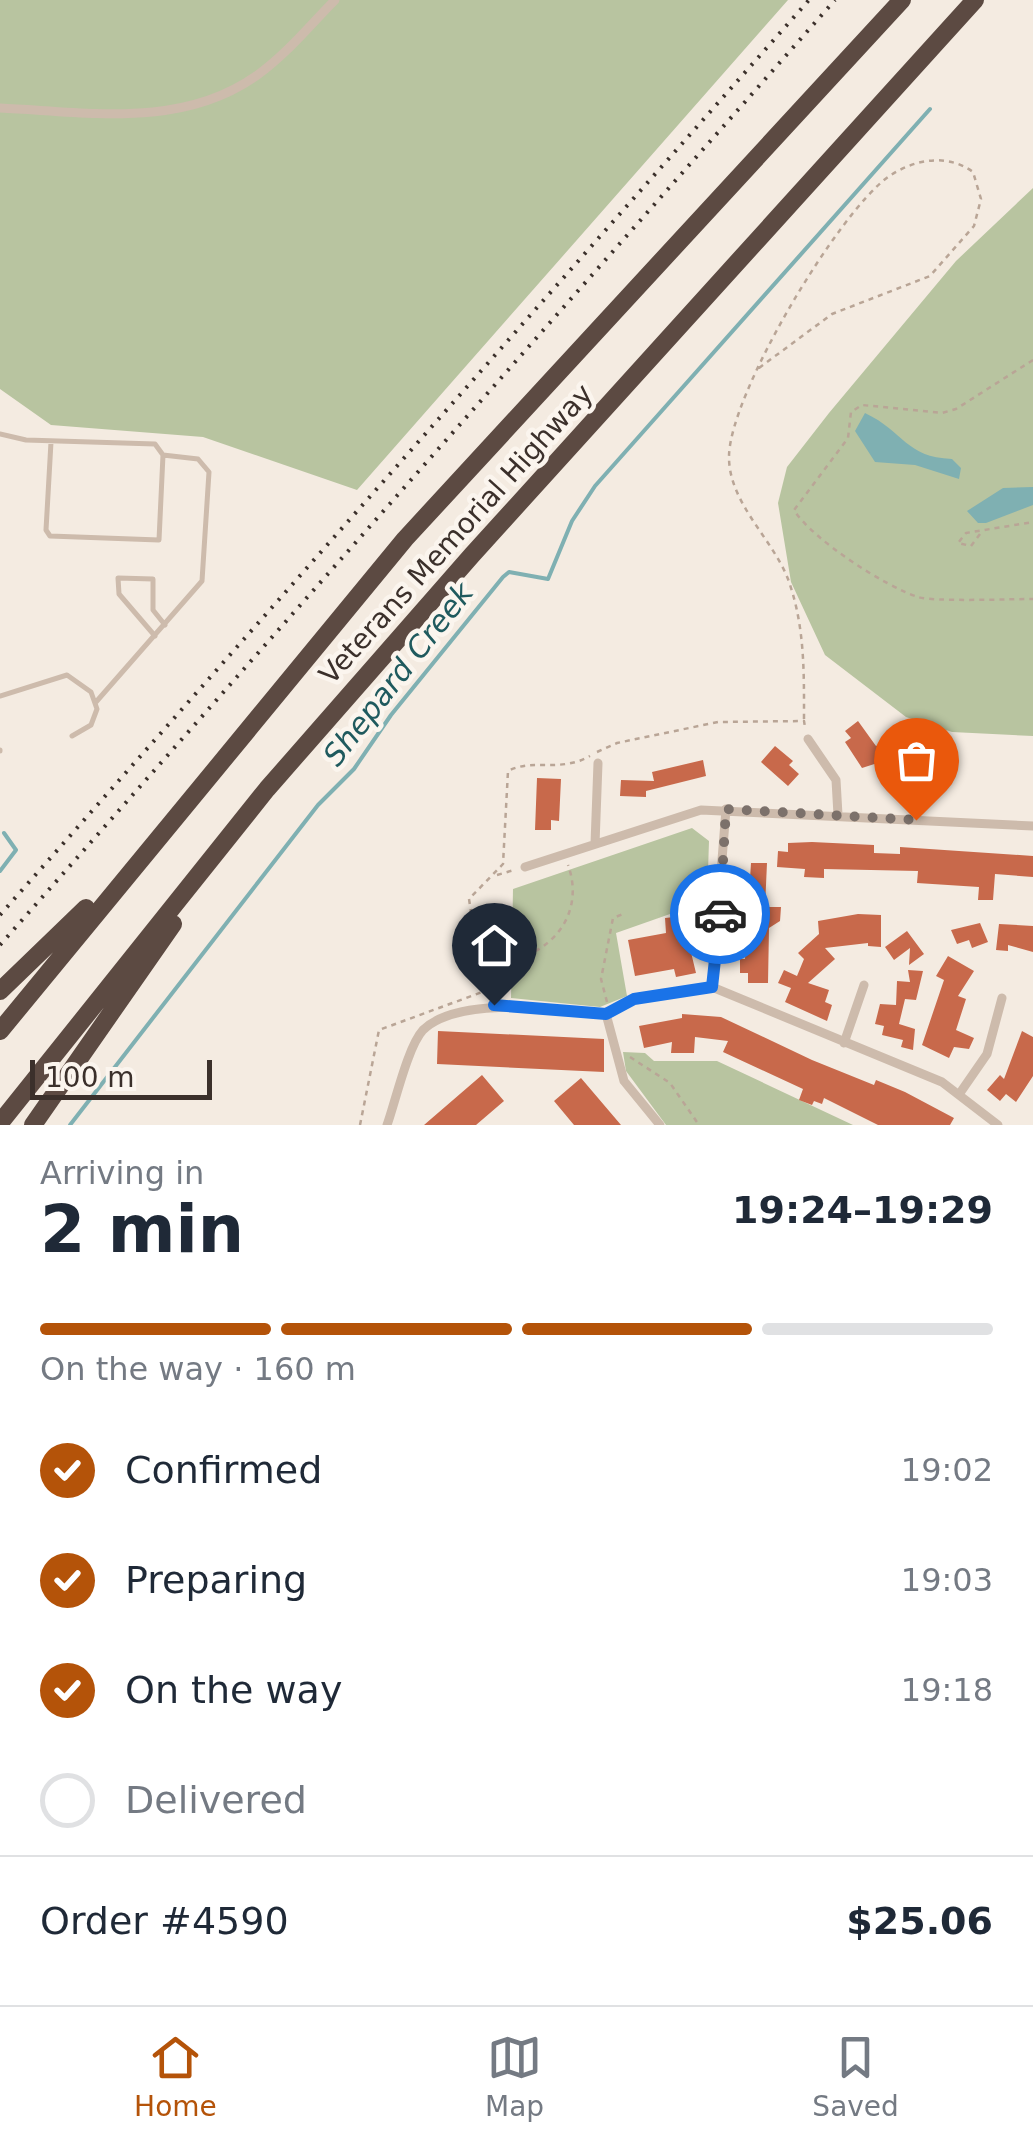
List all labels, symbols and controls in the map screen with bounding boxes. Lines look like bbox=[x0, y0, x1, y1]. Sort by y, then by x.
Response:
street label: Veterans Memorial Highway bbox=[313, 377, 599, 691]
water label: Shepard Creek bbox=[316, 574, 481, 772]
pin bbox=[874, 718, 959, 821]
icon: bag bbox=[889, 733, 944, 788]
courier bbox=[670, 864, 770, 964]
icon: car bbox=[693, 887, 748, 942]
pin bbox=[452, 903, 537, 1006]
icon: home bbox=[467, 918, 522, 973]
scale bar bbox=[30, 1055, 212, 1100]
text: 100 m bbox=[45, 1061, 135, 1094]
text: Arriving in bbox=[40, 1154, 204, 1192]
text: 19:24–19:29 bbox=[732, 1188, 993, 1232]
text: 2 min bbox=[40, 1192, 244, 1267]
text: On the way · 160 m bbox=[40, 1350, 356, 1388]
icon: check bbox=[40, 1443, 95, 1498]
text: Confirmed bbox=[125, 1448, 322, 1492]
text: 19:02 bbox=[901, 1451, 993, 1489]
icon: check bbox=[40, 1553, 95, 1608]
text: Preparing bbox=[125, 1558, 307, 1602]
text: 19:03 bbox=[901, 1561, 993, 1599]
icon: check bbox=[40, 1663, 95, 1718]
text: On the way bbox=[125, 1668, 342, 1712]
text: 19:18 bbox=[901, 1671, 993, 1709]
text: Delivered bbox=[125, 1778, 307, 1822]
text: Order #4590 bbox=[40, 1899, 289, 1943]
text: $25.06 bbox=[846, 1899, 993, 1943]
tab: Home bbox=[134, 2030, 217, 2123]
tab: Map bbox=[485, 2030, 544, 2123]
tab: Saved bbox=[812, 2030, 899, 2123]

